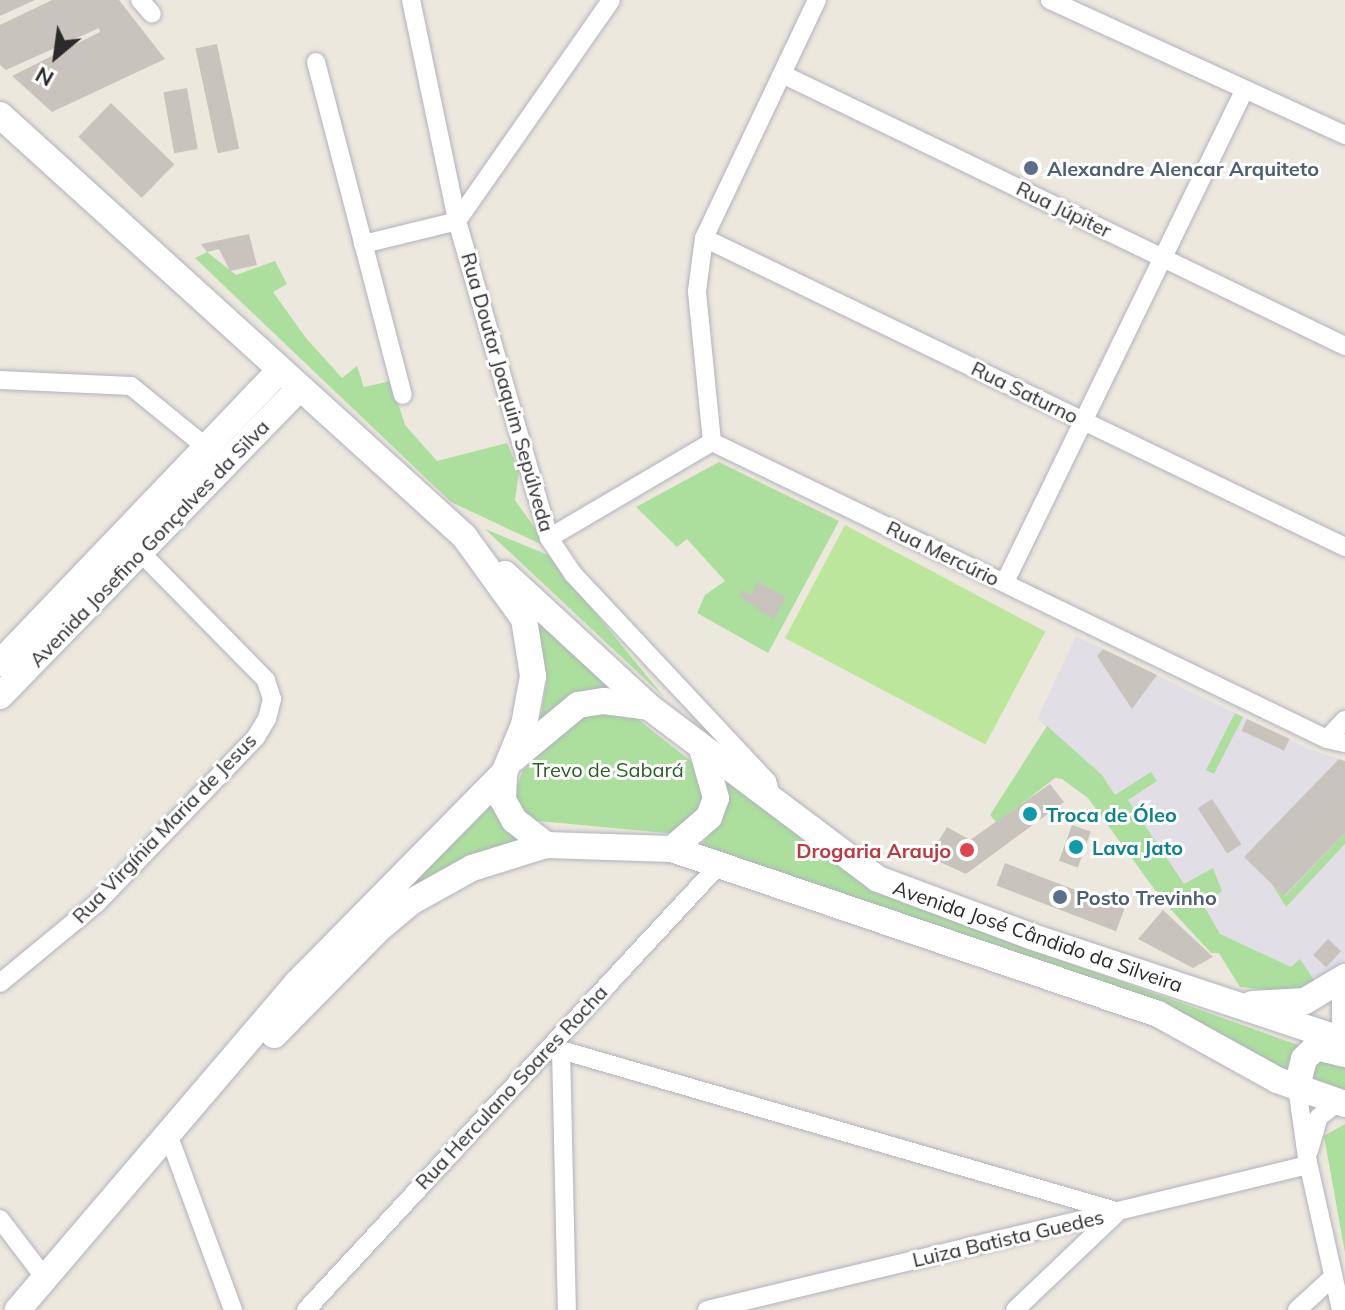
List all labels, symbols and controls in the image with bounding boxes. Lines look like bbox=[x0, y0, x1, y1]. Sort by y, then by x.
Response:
north arrow bbox=[16, 16, 96, 96]
text: N bbox=[30, 61, 58, 93]
place label: Alexandre Alencar Arquiteto bbox=[1047, 156, 1319, 180]
marker: Alexandre Alencar Arquiteto bbox=[1022, 159, 1040, 177]
street label: Rua Júpiter bbox=[1013, 176, 1115, 242]
street label: Rua Doutor Joaquim Sepúlveda bbox=[457, 250, 559, 534]
street label: Rua Saturno bbox=[968, 356, 1082, 428]
street label: Avenida Josefino Gonçalves da Silva bbox=[24, 414, 274, 672]
street label: Rua Mercúrio bbox=[883, 515, 1003, 591]
street label: Rua Virgínia Maria de Jesus bbox=[67, 728, 261, 928]
park label: Trevo de Sabará bbox=[532, 757, 684, 781]
place label: Troca de Óleo bbox=[1046, 802, 1177, 826]
marker: Troca de Óleo bbox=[1021, 805, 1039, 823]
place label: Lava Jato bbox=[1092, 835, 1183, 859]
place label: Drogaria Araujo bbox=[796, 838, 951, 862]
marker: Lava Jato bbox=[1067, 838, 1085, 856]
marker: Drogaria Araujo bbox=[958, 841, 976, 859]
street label: Avenida José Cândido da Silveira bbox=[890, 875, 1186, 997]
place label: Posto Trevinho bbox=[1076, 885, 1217, 909]
marker: Posto Trevinho bbox=[1051, 888, 1069, 906]
street label: Rua Herculano Soares Rocha bbox=[410, 980, 612, 1194]
street label: Luiza Batista Guedes bbox=[910, 1204, 1106, 1272]

